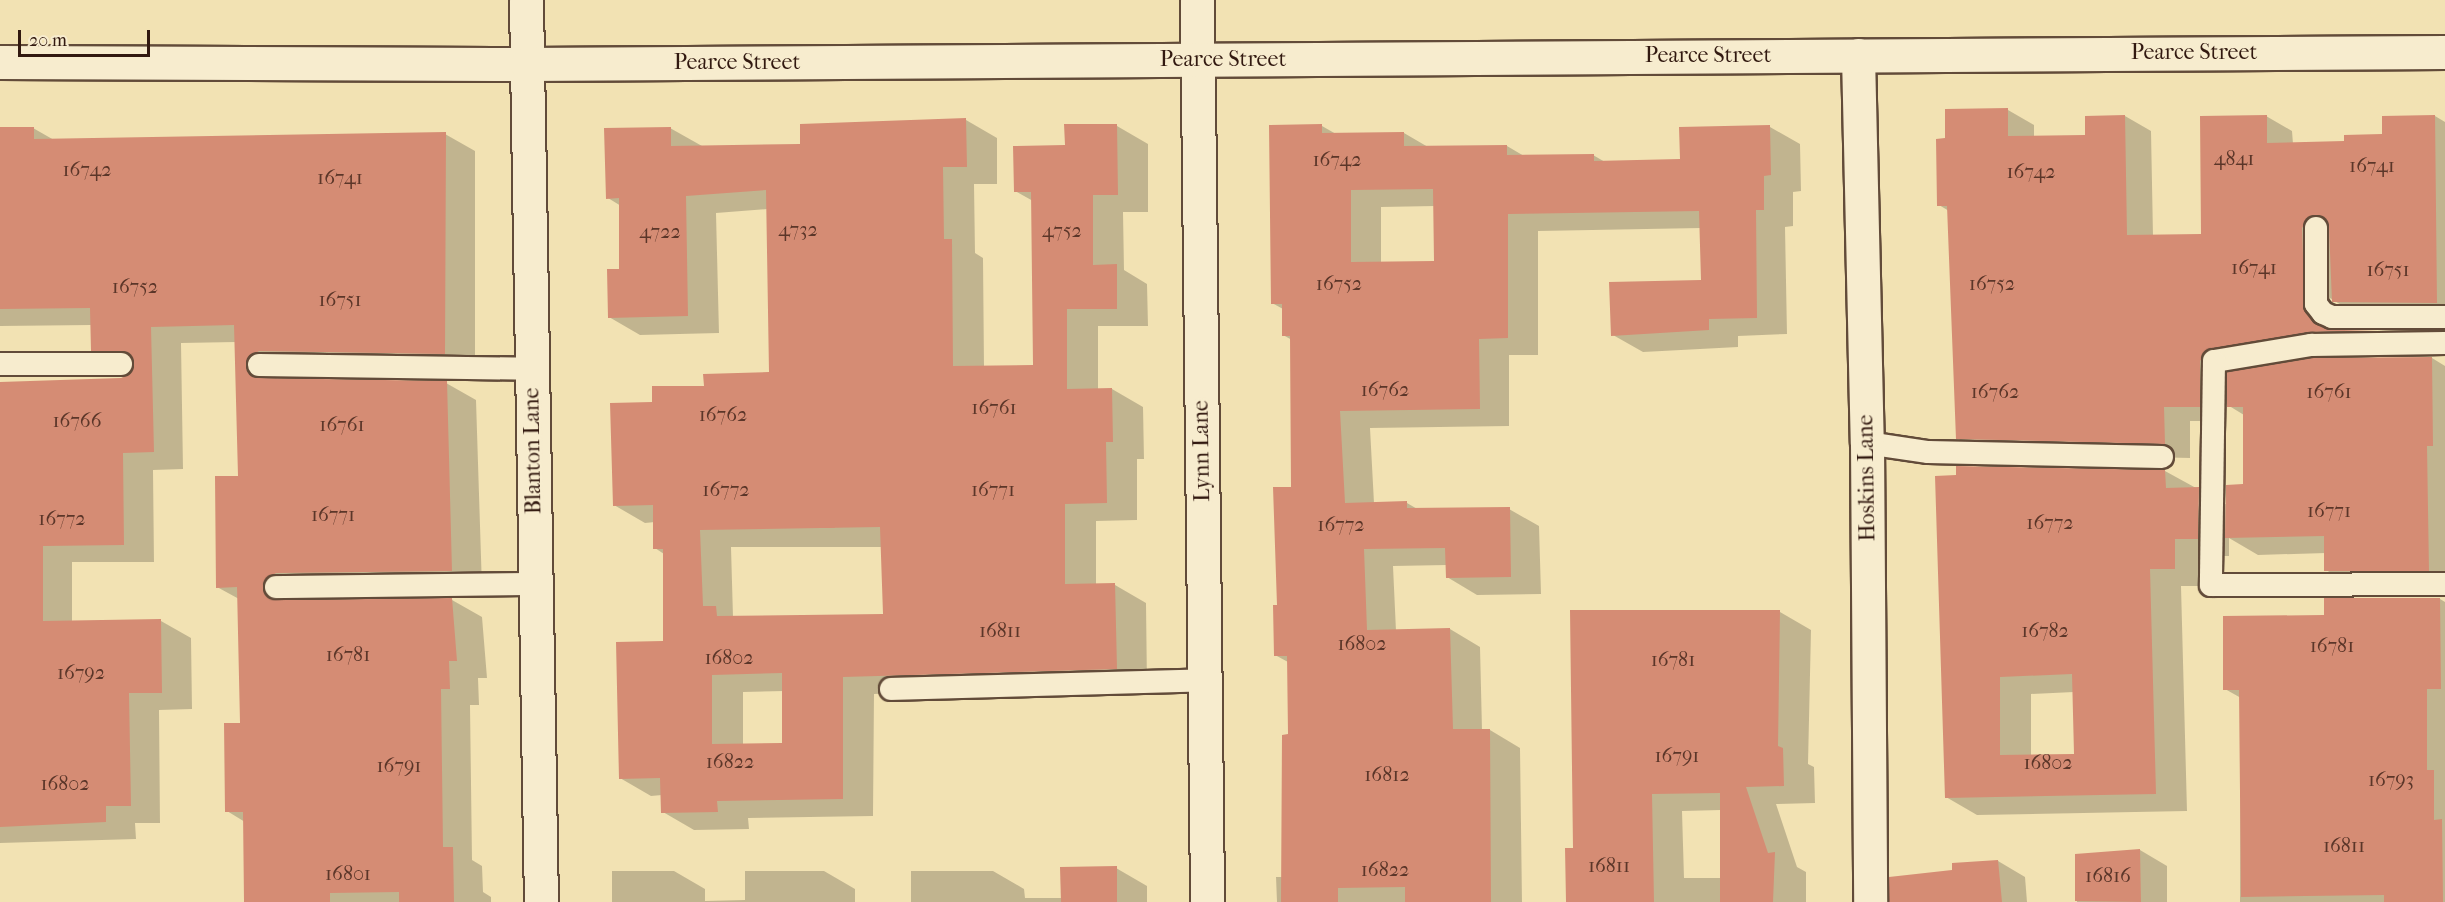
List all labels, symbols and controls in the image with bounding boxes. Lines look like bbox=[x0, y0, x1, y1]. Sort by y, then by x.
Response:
scale bar bbox=[21, 18, 153, 56]
text: 20 m bbox=[29, 30, 67, 51]
street label: Pearce Street bbox=[2131, 40, 2257, 66]
street label: Pearce Street bbox=[1645, 43, 1771, 69]
street label: Pearce Street bbox=[1160, 47, 1286, 73]
street label: Pearce Street bbox=[674, 50, 800, 76]
house number: 4841 bbox=[2214, 146, 2254, 170]
house number: 16742 bbox=[1313, 147, 1361, 171]
house number: 16741 bbox=[2349, 153, 2395, 177]
house number: 16742 bbox=[63, 157, 111, 181]
house number: 16742 bbox=[2007, 159, 2055, 183]
house number: 16741 bbox=[317, 165, 363, 189]
house number: 4732 bbox=[778, 217, 818, 241]
house number: 4752 bbox=[1042, 218, 1082, 242]
house number: 4722 bbox=[639, 219, 681, 243]
house number: 16741 bbox=[2231, 255, 2277, 279]
house number: 16751 bbox=[2366, 257, 2410, 281]
house number: 16752 bbox=[1316, 271, 1362, 295]
house number: 16752 bbox=[1969, 271, 2015, 295]
house number: 16752 bbox=[112, 274, 158, 298]
house number: 16751 bbox=[318, 287, 362, 311]
house number: 16762 bbox=[1361, 377, 1409, 401]
house number: 16762 bbox=[1971, 379, 2019, 403]
house number: 16761 bbox=[2306, 379, 2352, 403]
street label: Blanton Lane bbox=[519, 387, 547, 515]
house number: 16761 bbox=[971, 395, 1017, 419]
street label: Lynn Lane bbox=[1188, 400, 1216, 502]
house number: 16762 bbox=[699, 402, 747, 426]
house number: 16766 bbox=[52, 408, 102, 432]
house number: 16761 bbox=[319, 412, 365, 436]
street label: Hoskins Lane bbox=[1853, 414, 1881, 542]
house number: 16772 bbox=[702, 477, 750, 501]
house number: 16771 bbox=[971, 477, 1015, 501]
house number: 16771 bbox=[2307, 498, 2351, 522]
house number: 16771 bbox=[311, 502, 355, 526]
house number: 16772 bbox=[38, 506, 86, 530]
house number: 16772 bbox=[2026, 510, 2074, 534]
house number: 16772 bbox=[1317, 512, 1365, 536]
house number: 16811 bbox=[979, 618, 1021, 642]
house number: 16782 bbox=[2021, 618, 2069, 642]
house number: 16802 bbox=[1337, 631, 1387, 655]
house number: 16781 bbox=[2310, 633, 2354, 657]
house number: 16781 bbox=[326, 642, 370, 666]
house number: 16802 bbox=[704, 645, 754, 669]
house number: 16781 bbox=[1651, 647, 1695, 671]
house number: 16792 bbox=[57, 660, 105, 684]
house number: 16791 bbox=[1654, 743, 1700, 767]
house number: 16822 bbox=[706, 749, 754, 773]
house number: 16802 bbox=[2023, 750, 2073, 774]
house number: 16791 bbox=[376, 753, 422, 777]
house number: 16812 bbox=[1364, 762, 1410, 786]
house number: 16793 bbox=[2368, 767, 2414, 791]
house number: 16802 bbox=[40, 771, 90, 795]
house number: 16811 bbox=[2323, 833, 2365, 857]
house number: 16811 bbox=[1588, 853, 1630, 877]
house number: 16822 bbox=[1361, 857, 1409, 881]
house number: 16801 bbox=[325, 861, 371, 885]
house number: 16816 bbox=[2085, 863, 2131, 887]

